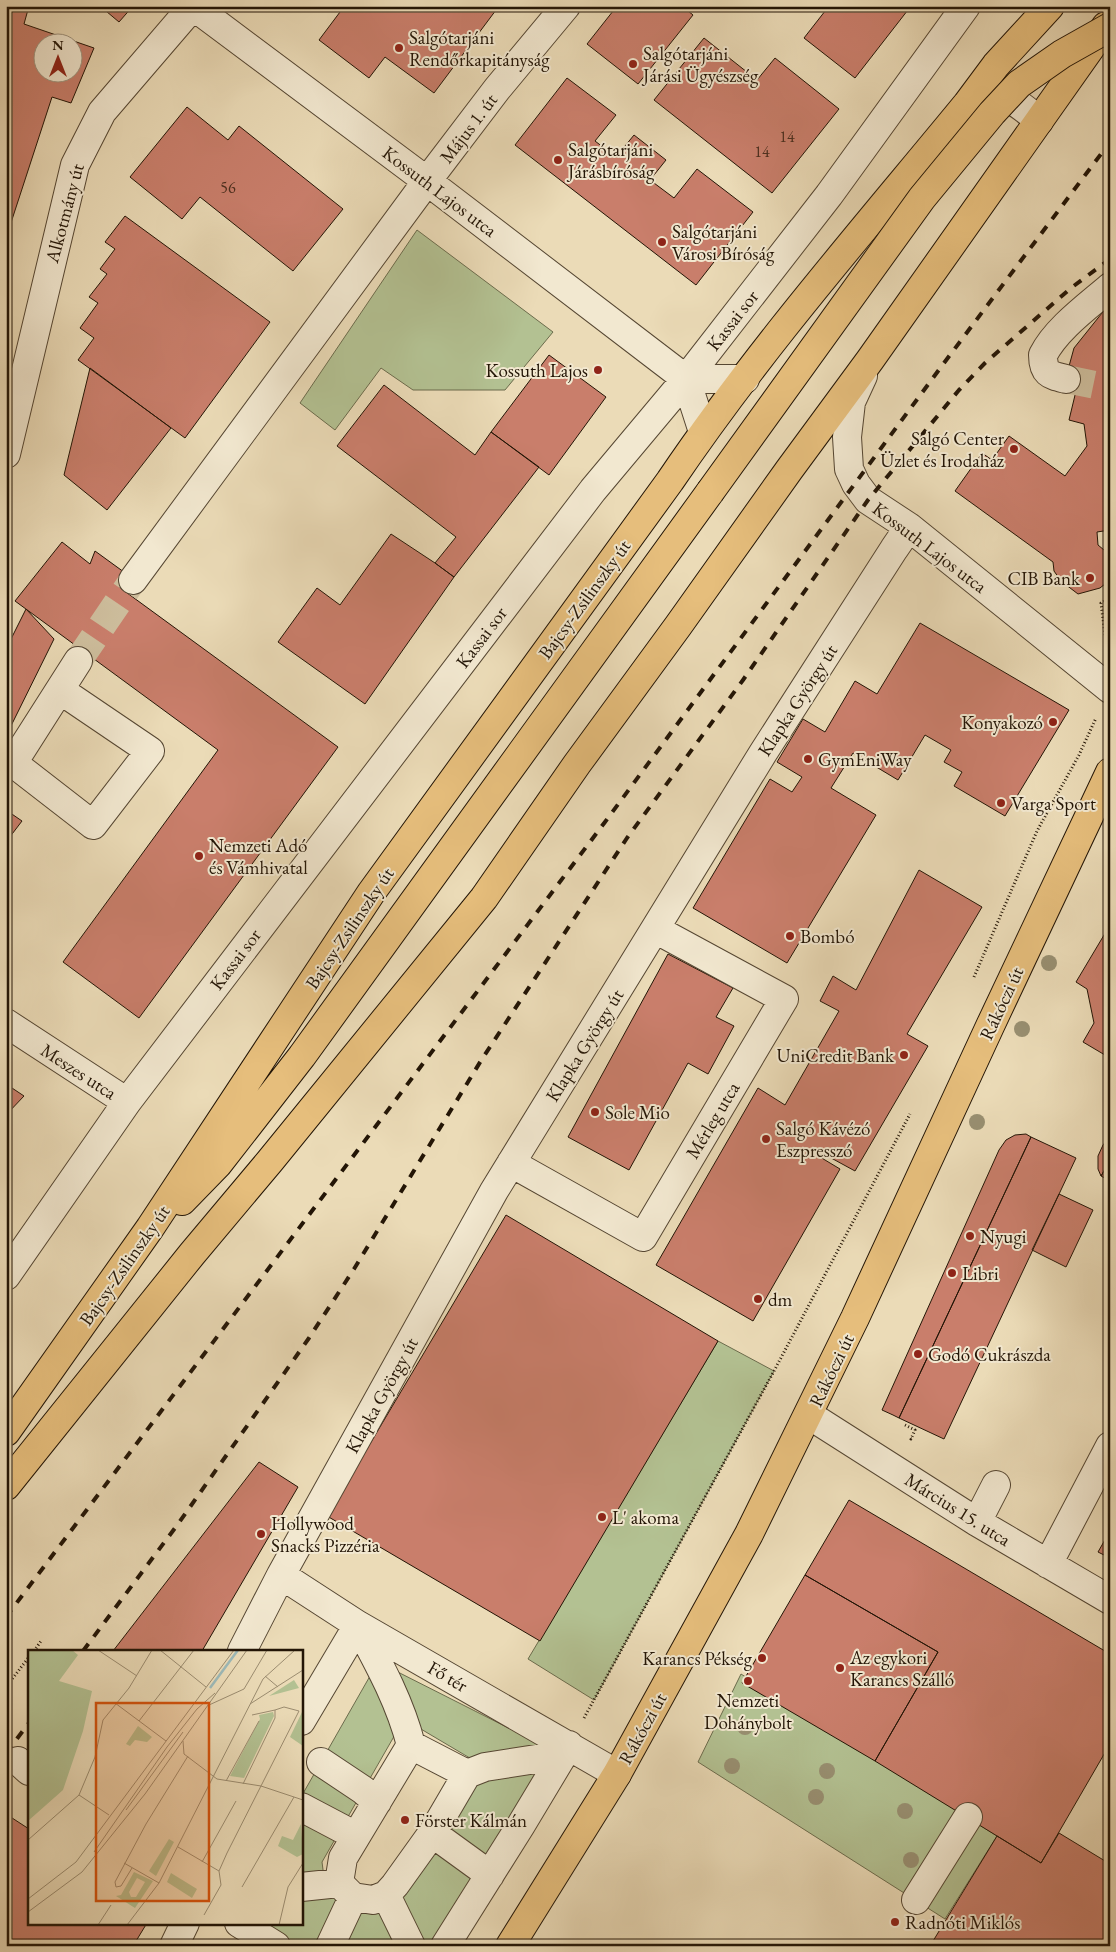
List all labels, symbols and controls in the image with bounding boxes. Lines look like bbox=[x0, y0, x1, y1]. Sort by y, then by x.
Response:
place label: Salgótarjáni Rendőrkapitányság bbox=[409, 25, 550, 72]
north arrow bbox=[32, 32, 82, 82]
text: N bbox=[52, 36, 64, 54]
place label: Salgótarjáni Járási Ügyészség bbox=[641, 41, 759, 88]
marker: Salgótarjáni Rendőrkapitányság bbox=[393, 42, 405, 54]
marker: Salgótarjáni Járási Ügyészség bbox=[627, 58, 639, 70]
street label: Május 1. út bbox=[434, 88, 503, 168]
house number: 14 bbox=[779, 126, 795, 147]
place label: Salgótarjáni Járásbíróság bbox=[566, 137, 655, 184]
street label: Kossuth Lajos utca bbox=[377, 140, 502, 243]
house number: 14 bbox=[754, 141, 770, 162]
marker: Salgótarjáni Járásbíróság bbox=[552, 154, 564, 166]
street label: Alkotmány út bbox=[39, 161, 90, 266]
house number: 56 bbox=[220, 177, 236, 198]
place label: Salgótarjáni Városi Bíróság bbox=[672, 219, 775, 266]
marker: Salgótarjáni Városi Bíróság bbox=[656, 236, 668, 248]
street label: Kassai sor bbox=[701, 284, 764, 356]
place label: Kossuth Lajos bbox=[485, 358, 588, 383]
marker: Kossuth Lajos bbox=[592, 364, 604, 376]
place label: Salgó Center Üzlet és Irodaház bbox=[880, 426, 1005, 473]
marker: Salgó Center Üzlet és Irodaház bbox=[1008, 443, 1020, 455]
street label: Kossuth Lajos utca bbox=[867, 496, 992, 599]
street label: Bajcsy-Zsilinszky út bbox=[533, 535, 636, 664]
place label: CIB Bank bbox=[1007, 566, 1081, 591]
marker: CIB Bank bbox=[1084, 572, 1096, 584]
street label: Kassai sor bbox=[450, 601, 513, 673]
street label: Klapka György út bbox=[752, 639, 843, 761]
place label: Konyakozó bbox=[961, 710, 1043, 735]
marker: Konyakozó bbox=[1047, 716, 1059, 728]
place label: GymEniWay bbox=[818, 747, 912, 772]
marker: GymEniWay bbox=[802, 753, 814, 765]
place label: Varga Sport bbox=[1011, 791, 1096, 816]
marker: Varga Sport bbox=[995, 797, 1007, 809]
place label: Nemzeti Adó és Vámhivatal bbox=[209, 833, 308, 880]
marker: Nemzeti Adó és Vámhivatal bbox=[193, 850, 205, 862]
street label: Bajcsy-Zsilinszky út bbox=[299, 862, 399, 994]
street label: Kassai sor bbox=[204, 923, 267, 995]
place label: Bombó bbox=[800, 924, 855, 949]
marker: Bombó bbox=[784, 930, 796, 942]
street label: Rákóczi út bbox=[974, 962, 1029, 1044]
street label: Klapka György út bbox=[540, 984, 629, 1106]
street label: Meszes utca bbox=[36, 1038, 122, 1105]
place label: UniCredit Bank bbox=[777, 1043, 895, 1068]
marker: UniCredit Bank bbox=[898, 1049, 910, 1061]
street label: Mérleg utca bbox=[680, 1077, 745, 1163]
place label: Sole Mio bbox=[605, 1100, 670, 1125]
marker: Sole Mio bbox=[589, 1106, 601, 1118]
place label: Salgó Kávézó Eszpresszó bbox=[776, 1116, 870, 1163]
marker: Salgó Kávézó Eszpresszó bbox=[760, 1133, 772, 1145]
street label: Bajcsy-Zsilinszky út bbox=[73, 1200, 175, 1331]
place label: Nyugi bbox=[980, 1224, 1027, 1249]
marker: Nyugi bbox=[964, 1230, 976, 1242]
place label: Libri bbox=[962, 1261, 999, 1286]
marker: Libri bbox=[946, 1267, 958, 1279]
place label: dm bbox=[768, 1287, 793, 1312]
marker: dm bbox=[752, 1293, 764, 1305]
street label: Rákóczi út bbox=[803, 1330, 860, 1411]
street label: Klapka György út bbox=[339, 1333, 424, 1458]
place label: Godó Cukrászda bbox=[928, 1342, 1051, 1367]
marker: Godó Cukrászda bbox=[912, 1348, 924, 1360]
street label: Március 15. utca bbox=[900, 1467, 1016, 1552]
place label: L' akoma bbox=[612, 1505, 679, 1530]
place label: Hollywood Snacks Pizzéria bbox=[271, 1511, 380, 1558]
marker: L' akoma bbox=[596, 1511, 608, 1523]
marker: Hollywood Snacks Pizzéria bbox=[255, 1528, 267, 1540]
place label: Az egykori Karancs Szálló bbox=[849, 1645, 954, 1692]
place label: Karancs Pékség bbox=[642, 1646, 753, 1671]
inset map bbox=[28, 1650, 302, 1924]
marker: Karancs Pékség bbox=[756, 1652, 768, 1664]
street label: Fő tér bbox=[423, 1655, 473, 1698]
marker: Az egykori Karancs Szálló bbox=[834, 1662, 846, 1674]
marker: Nemzeti Dohánybolt bbox=[742, 1675, 754, 1687]
street label: Rákóczi út bbox=[613, 1688, 672, 1769]
place label: Nemzeti Dohánybolt bbox=[704, 1688, 792, 1735]
place label: Förster Kálmán bbox=[415, 1808, 527, 1833]
marker: Förster Kálmán bbox=[399, 1814, 411, 1826]
place label: Radnóti Miklós bbox=[905, 1910, 1020, 1935]
marker: Radnóti Miklós bbox=[889, 1916, 901, 1928]

